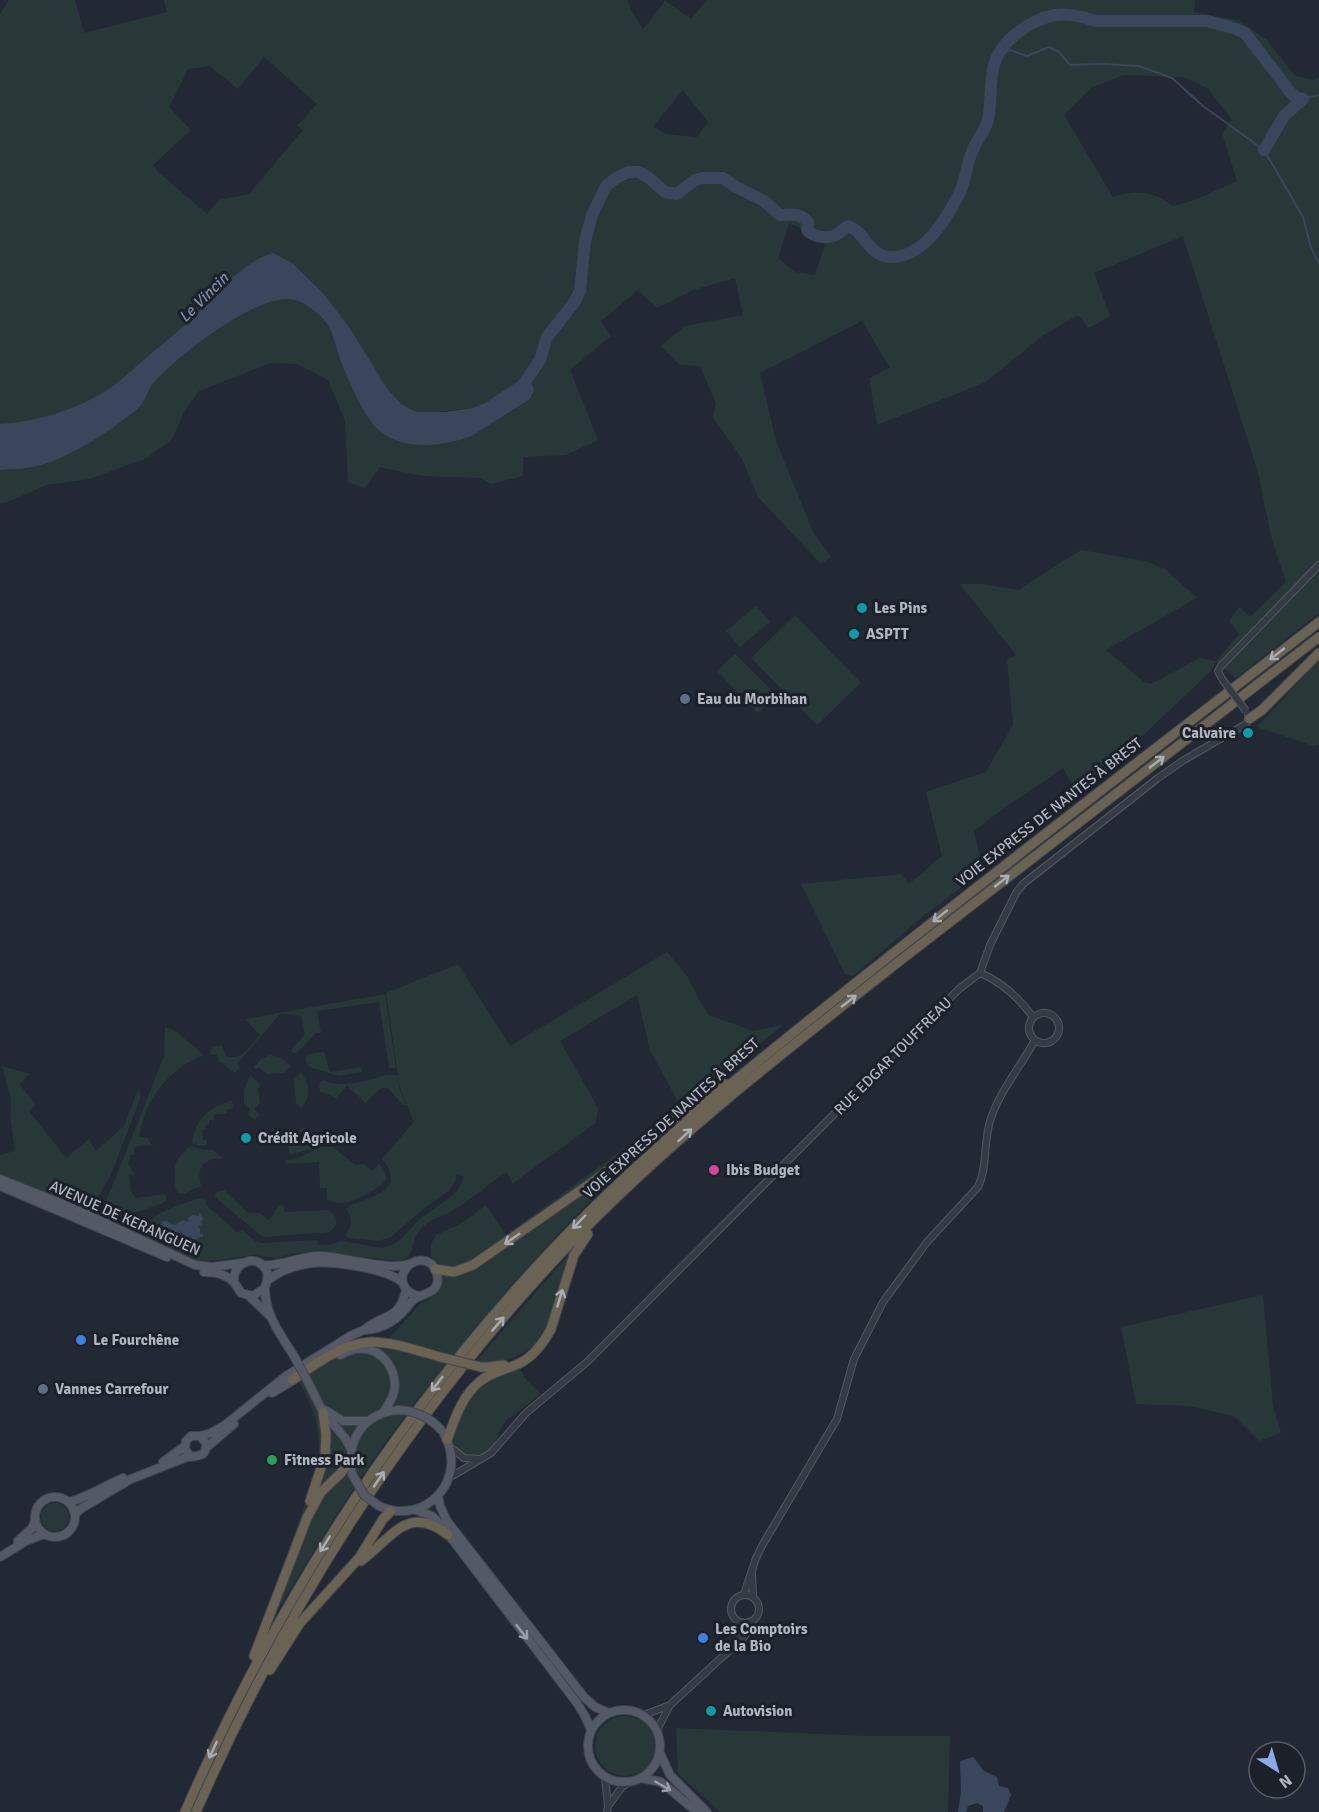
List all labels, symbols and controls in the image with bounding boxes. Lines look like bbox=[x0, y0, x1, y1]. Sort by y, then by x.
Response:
water label: Le Vincin bbox=[175, 268, 234, 327]
place label: Les Pins bbox=[874, 599, 928, 617]
marker: Les Pins bbox=[855, 601, 869, 615]
place label: ASPTT bbox=[866, 625, 909, 643]
marker: ASPTT bbox=[847, 627, 861, 641]
one-way arrow bbox=[1270, 648, 1286, 661]
place label: Eau du Morbihan bbox=[697, 690, 807, 708]
marker: Eau du Morbihan bbox=[678, 692, 692, 706]
place label: Calvaire bbox=[1182, 724, 1236, 742]
marker: Calvaire bbox=[1241, 726, 1255, 740]
street label: VOIE EXPRESS DE NANTES À BREST bbox=[952, 733, 1146, 890]
one-way arrow bbox=[1148, 755, 1164, 768]
one-way arrow bbox=[994, 874, 1010, 887]
one-way arrow bbox=[933, 909, 949, 922]
street label: RUE EDGAR TOUFFREAU bbox=[830, 993, 956, 1119]
one-way arrow bbox=[840, 994, 856, 1007]
street label: VOIE EXPRESS DE NANTES À BREST bbox=[579, 1033, 763, 1202]
place label: Crédit Agricole bbox=[258, 1129, 357, 1147]
one-way arrow bbox=[677, 1129, 693, 1142]
marker: Crédit Agricole bbox=[239, 1131, 253, 1145]
place label: Ibis Budget bbox=[726, 1161, 800, 1179]
marker: Ibis Budget bbox=[707, 1163, 721, 1177]
street label: AVENUE DE KERANGUEN bbox=[47, 1177, 203, 1259]
one-way arrow bbox=[572, 1214, 587, 1229]
one-way arrow bbox=[505, 1233, 521, 1245]
one-way arrow bbox=[555, 1289, 566, 1308]
one-way arrow bbox=[491, 1317, 505, 1332]
place label: Le Fourchêne bbox=[93, 1331, 179, 1349]
marker: Le Fourchêne bbox=[74, 1333, 88, 1347]
one-way arrow bbox=[431, 1376, 444, 1392]
place label: Vannes Carrefour bbox=[55, 1380, 168, 1398]
marker: Vannes Carrefour bbox=[36, 1382, 50, 1396]
place label: Fitness Park bbox=[284, 1451, 364, 1469]
marker: Fitness Park bbox=[265, 1453, 279, 1467]
one-way arrow bbox=[373, 1471, 385, 1487]
one-way arrow bbox=[319, 1535, 331, 1552]
place label: Les Comptoirs de la Bio bbox=[715, 1620, 808, 1655]
one-way arrow bbox=[515, 1623, 528, 1639]
marker: Les Comptoirs de la Bio bbox=[696, 1631, 710, 1645]
place label: Autovision bbox=[723, 1702, 792, 1720]
marker: Autovision bbox=[704, 1704, 718, 1718]
one-way arrow bbox=[207, 1740, 219, 1758]
north arrow bbox=[1247, 1740, 1307, 1800]
text: N bbox=[1275, 1770, 1296, 1793]
one-way arrow bbox=[654, 1780, 671, 1792]

